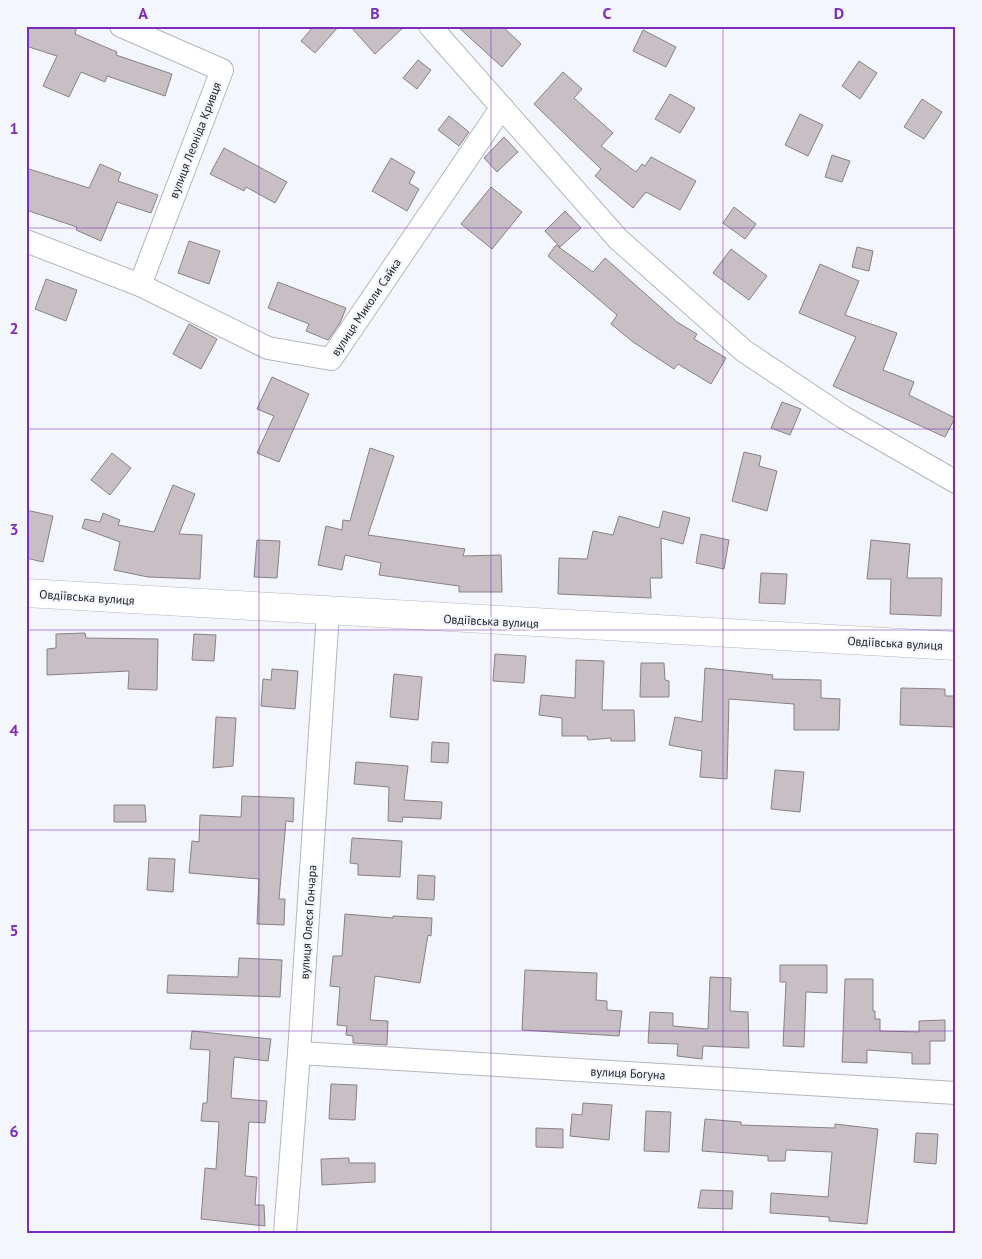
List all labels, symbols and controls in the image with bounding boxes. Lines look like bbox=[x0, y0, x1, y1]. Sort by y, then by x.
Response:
text: A bbox=[138, 3, 148, 23]
text: B bbox=[370, 3, 380, 23]
text: C bbox=[603, 3, 612, 23]
text: D bbox=[834, 3, 844, 23]
street label: вулиця Леоніда Кривця bbox=[166, 80, 224, 200]
text: 1 bbox=[9, 118, 19, 138]
street label: вулиця Миколи Сайка bbox=[328, 255, 404, 359]
text: 2 bbox=[9, 318, 19, 338]
text: 3 bbox=[9, 519, 19, 539]
street label: Овдіївська вулиця bbox=[39, 586, 135, 608]
street label: Овдіївська вулиця bbox=[443, 611, 539, 631]
street label: Овдіївська вулиця bbox=[847, 633, 943, 653]
text: 4 bbox=[9, 720, 19, 740]
street label: вулиця Олеся Гончара bbox=[297, 864, 319, 980]
text: 5 bbox=[9, 920, 19, 940]
street label: вулиця Богуна bbox=[590, 1064, 666, 1082]
text: 6 bbox=[9, 1121, 19, 1141]

